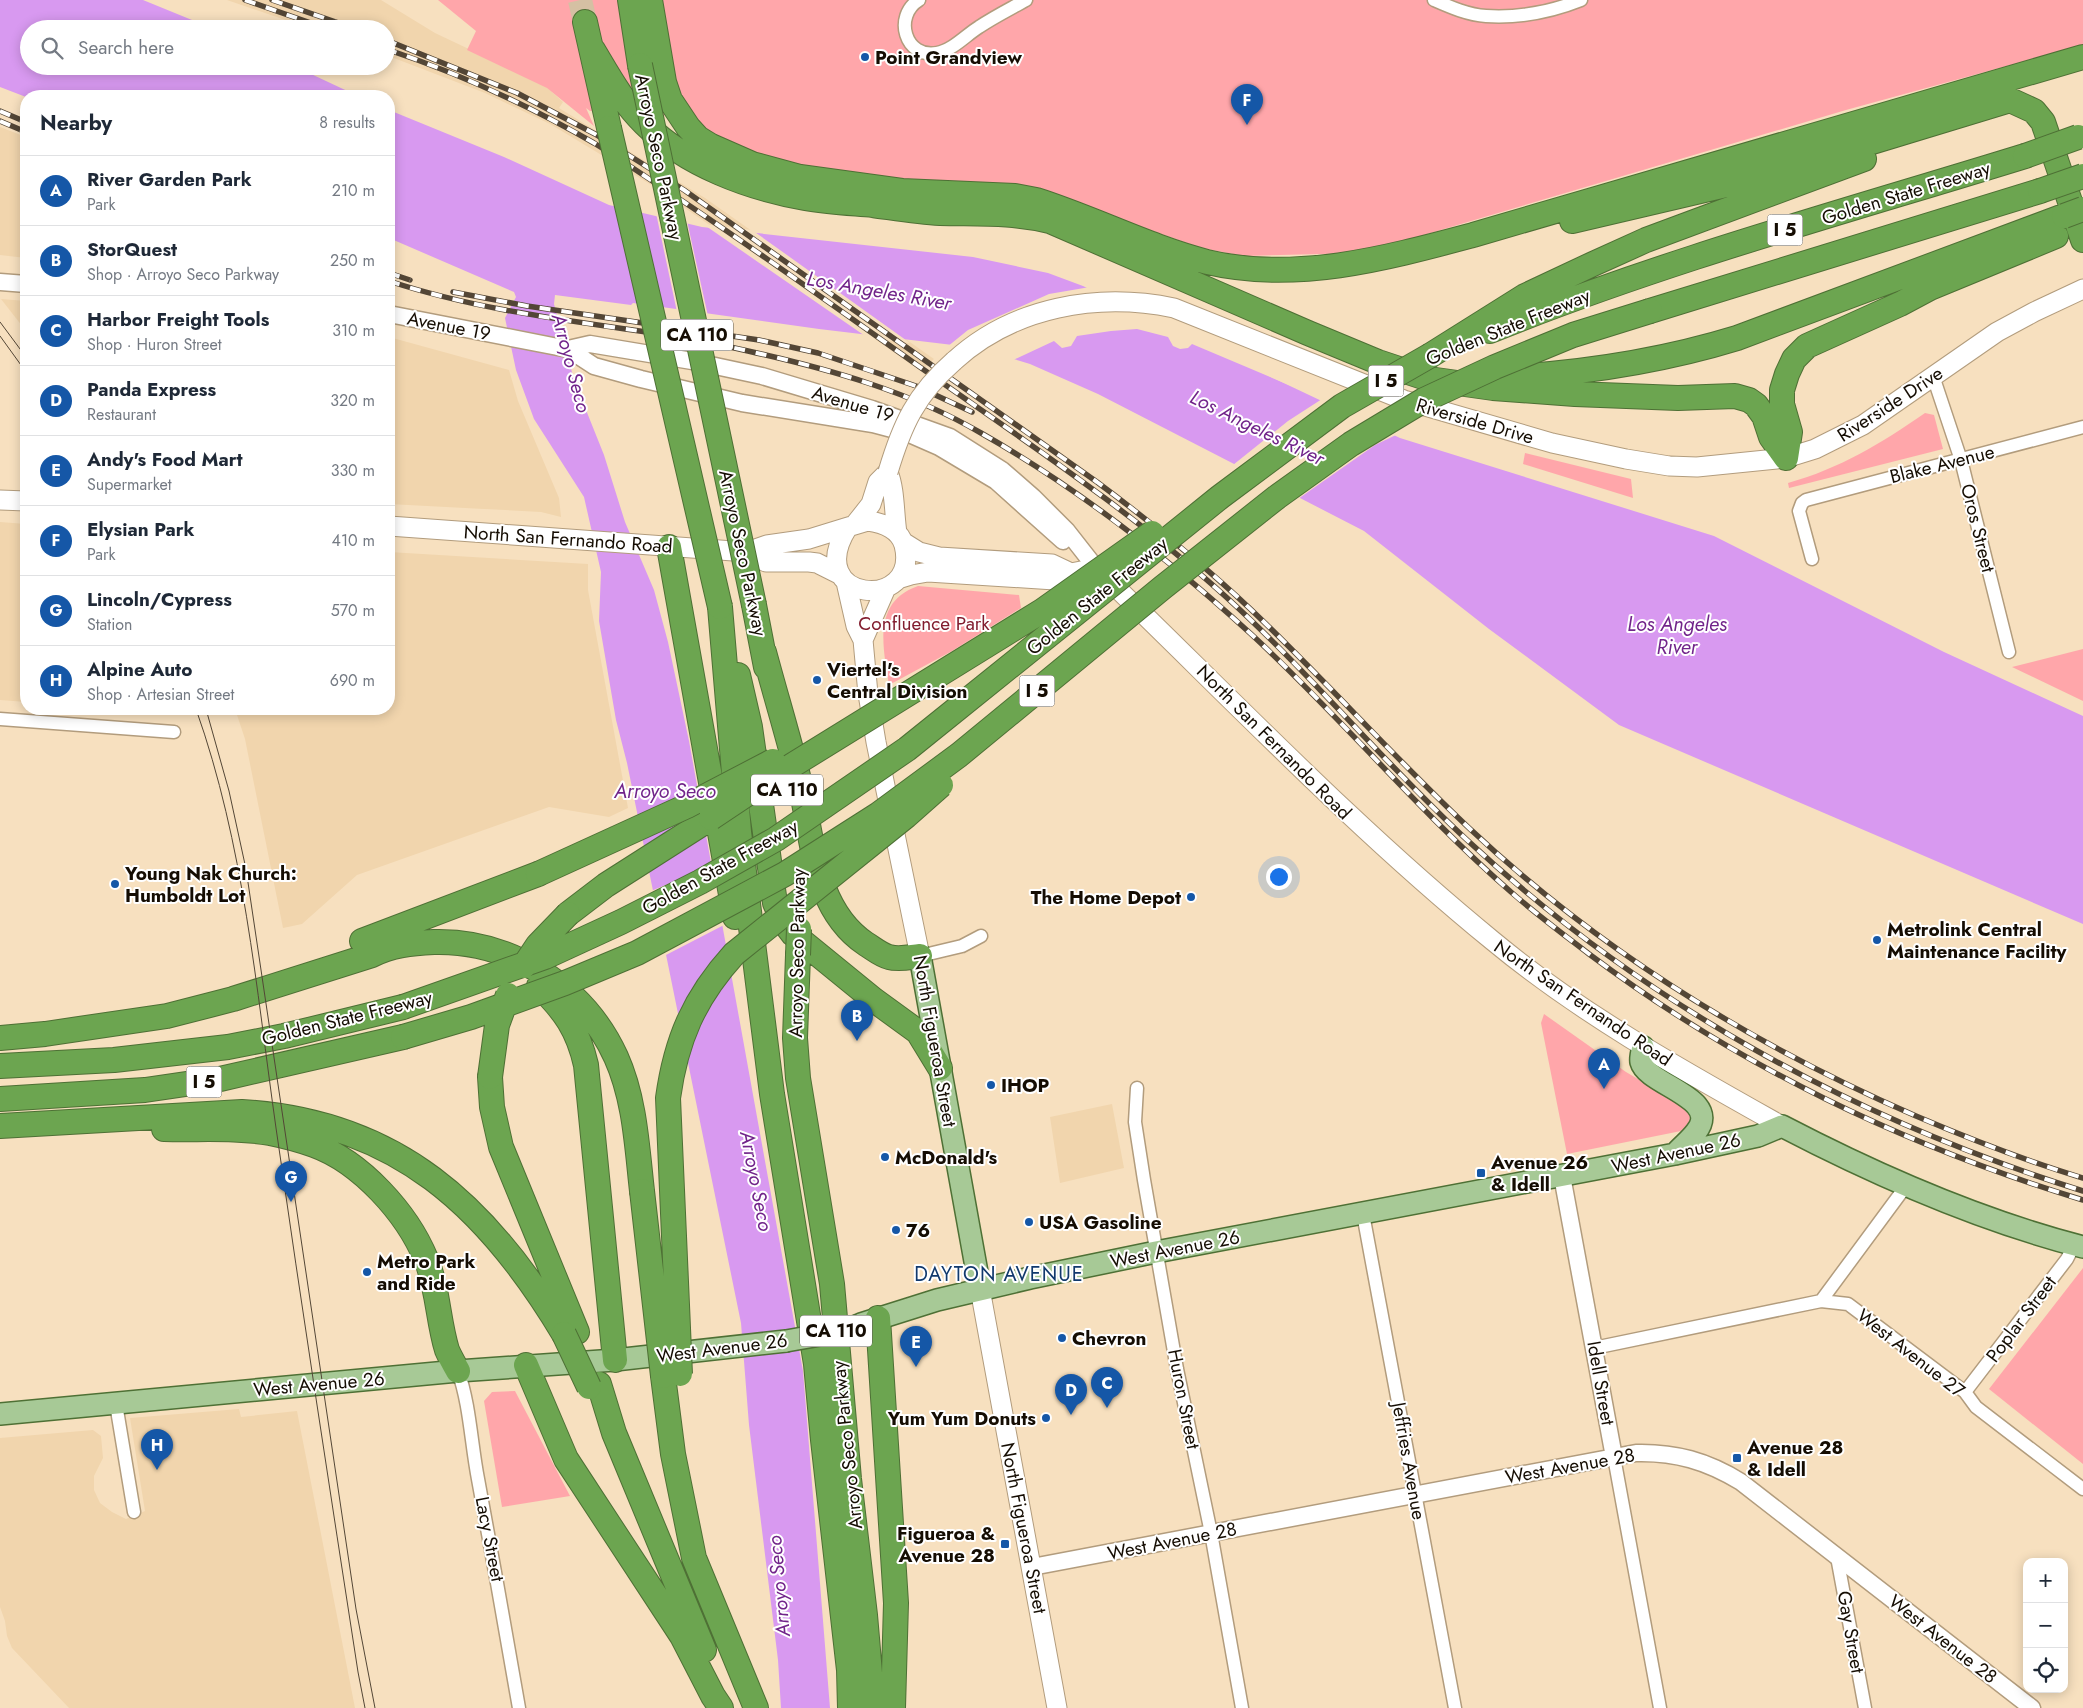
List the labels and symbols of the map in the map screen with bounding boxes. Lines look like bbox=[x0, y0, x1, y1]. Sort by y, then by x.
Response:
place label: Point Grandview bbox=[875, 44, 1022, 71]
marker: Point Grandview bbox=[859, 51, 871, 63]
street label: Arroyo Seco Parkway bbox=[628, 71, 690, 243]
pin: F bbox=[1231, 84, 1263, 125]
street label: Golden State Freeway bbox=[1818, 154, 1994, 231]
road number: I 5 bbox=[1768, 214, 1802, 246]
water label: Los Angeles River bbox=[804, 264, 955, 318]
street label: Golden State Freeway bbox=[1422, 281, 1595, 372]
street label: Avenue 19 bbox=[405, 305, 493, 347]
water label: Arroyo Seco bbox=[544, 309, 598, 416]
road number: CA 110 bbox=[661, 320, 733, 350]
street label: Riverside Drive bbox=[1832, 360, 1948, 448]
road number: I 5 bbox=[1368, 366, 1404, 396]
street label: Avenue 19 bbox=[809, 379, 897, 429]
water label: Los Angeles River bbox=[1185, 383, 1330, 474]
street label: Riverside Drive bbox=[1413, 391, 1537, 451]
street label: Blake Avenue bbox=[1887, 438, 1997, 490]
street label: Arroyo Seco Parkway bbox=[712, 467, 774, 639]
street label: Oros Street bbox=[1954, 481, 2002, 576]
street label: North San Fernando Road bbox=[463, 518, 673, 560]
street label: Golden State Freeway bbox=[1021, 530, 1174, 662]
park label: Confluence Park bbox=[858, 610, 990, 637]
water label: Los Angeles River bbox=[1627, 610, 1727, 662]
place label: Viertel's Central Division bbox=[826, 656, 968, 705]
street label: North San Fernando Road bbox=[1190, 658, 1358, 826]
marker: Viertel's Central Division bbox=[811, 674, 823, 686]
road number: I 5 bbox=[1020, 676, 1054, 706]
road number: CA 110 bbox=[751, 774, 823, 806]
water label: Arroyo Seco bbox=[613, 777, 716, 806]
street label: Golden State Freeway bbox=[637, 812, 804, 921]
place label: Young Nak Church: Humboldt Lot bbox=[124, 860, 297, 909]
your location bbox=[1266, 864, 1292, 890]
street label: Arroyo Seco Parkway bbox=[782, 867, 812, 1038]
marker: Young Nak Church: Humboldt Lot bbox=[109, 878, 121, 890]
place label: The Home Depot bbox=[1031, 884, 1181, 911]
marker: The Home Depot bbox=[1185, 891, 1197, 903]
place label: Metrolink Central Maintenance Facility bbox=[1887, 916, 2068, 965]
street label: North San Fernando Road bbox=[1489, 933, 1677, 1073]
marker: Metrolink Central Maintenance Facility bbox=[1871, 934, 1883, 946]
street label: North Figueroa Street bbox=[907, 953, 963, 1129]
street label: Golden State Freeway bbox=[259, 984, 436, 1052]
pin: B bbox=[841, 1000, 873, 1041]
pin: A bbox=[1588, 1048, 1620, 1089]
road number: I 5 bbox=[186, 1066, 222, 1098]
place label: IHOP bbox=[1001, 1072, 1050, 1099]
marker: IHOP bbox=[985, 1079, 997, 1091]
street label: West Avenue 26 bbox=[1609, 1126, 1743, 1180]
water label: Arroyo Seco bbox=[732, 1127, 780, 1234]
place label: McDonald's bbox=[895, 1144, 997, 1171]
place label: Avenue 26 & Idell bbox=[1490, 1149, 1588, 1198]
marker: McDonald's bbox=[879, 1151, 891, 1163]
pin: G bbox=[275, 1161, 307, 1202]
marker: Avenue 26 & Idell bbox=[1475, 1167, 1487, 1179]
place label: USA Gasoline bbox=[1039, 1209, 1162, 1236]
marker: USA Gasoline bbox=[1023, 1216, 1035, 1228]
place label: 76 bbox=[906, 1217, 930, 1244]
street label: West Avenue 26 bbox=[1108, 1223, 1242, 1275]
marker: 76 bbox=[890, 1224, 902, 1236]
place label: Metro Park and Ride bbox=[377, 1248, 476, 1297]
district label: DAYTON AVENUE bbox=[914, 1260, 1084, 1289]
marker: Metro Park and Ride bbox=[361, 1266, 373, 1278]
street label: Poplar Street bbox=[1979, 1270, 2063, 1368]
street label: West Avenue 27 bbox=[1851, 1302, 1971, 1404]
road number: CA 110 bbox=[800, 1315, 872, 1346]
place label: Chevron bbox=[1072, 1325, 1146, 1352]
pin: E bbox=[900, 1326, 932, 1367]
street label: West Avenue 26 bbox=[655, 1327, 789, 1369]
marker: Chevron bbox=[1056, 1332, 1068, 1344]
street label: Idell Street bbox=[1580, 1339, 1622, 1428]
street label: Huron Street bbox=[1161, 1347, 1207, 1452]
street label: Arroyo Seco Parkway bbox=[825, 1359, 869, 1531]
street label: West Avenue 26 bbox=[252, 1365, 386, 1403]
pin: C bbox=[1091, 1367, 1123, 1408]
pin: D bbox=[1055, 1374, 1087, 1415]
street label: Jeffries Avenue bbox=[1385, 1397, 1433, 1522]
place label: Yum Yum Donuts bbox=[887, 1405, 1036, 1432]
marker: Yum Yum Donuts bbox=[1040, 1412, 1052, 1424]
pin: H bbox=[141, 1429, 173, 1470]
place label: Avenue 28 & Idell bbox=[1746, 1434, 1843, 1483]
street label: North Figueroa Street bbox=[994, 1440, 1054, 1616]
street label: West Avenue 28 bbox=[1503, 1441, 1637, 1491]
marker: Avenue 28 & Idell bbox=[1731, 1452, 1743, 1464]
street label: Lacy Street bbox=[469, 1494, 512, 1584]
street label: West Avenue 28 bbox=[1105, 1515, 1239, 1567]
place label: Figueroa & Avenue 28 bbox=[897, 1520, 995, 1569]
water label: Arroyo Seco bbox=[760, 1534, 798, 1639]
marker: Figueroa & Avenue 28 bbox=[999, 1538, 1011, 1550]
street label: West Avenue 28 bbox=[1883, 1588, 2003, 1690]
street label: Gay Street bbox=[1830, 1589, 1872, 1676]

